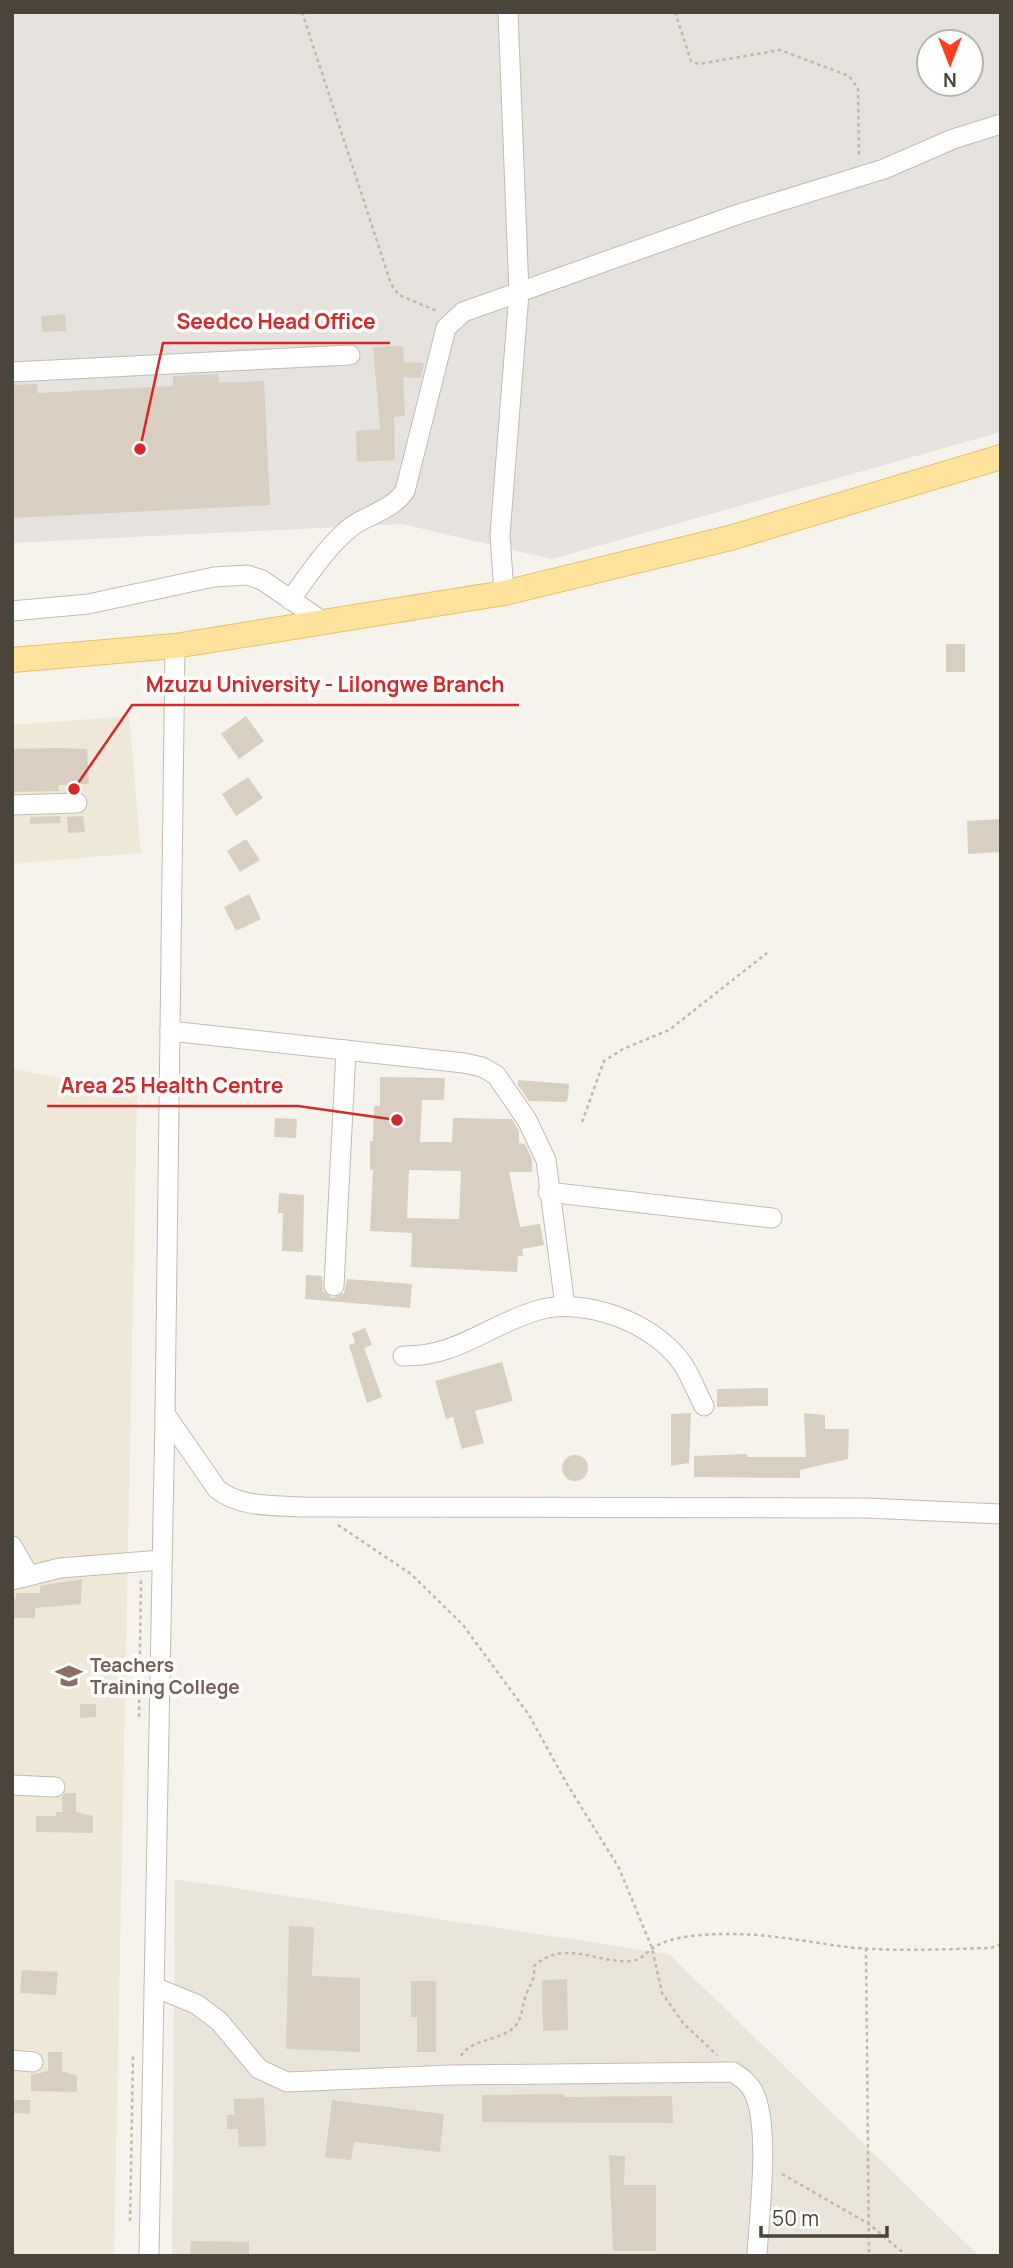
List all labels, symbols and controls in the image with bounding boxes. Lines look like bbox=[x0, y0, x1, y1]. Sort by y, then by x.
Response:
north arrow bbox=[915, 28, 985, 98]
text: N bbox=[943, 67, 957, 93]
callout: Seedco Head Office bbox=[163, 301, 390, 343]
text: Seedco Head Office bbox=[176, 307, 376, 335]
callout: Mzuzu University - Lilongwe Branch bbox=[132, 663, 519, 705]
text: Mzuzu University - Lilongwe Branch bbox=[146, 670, 504, 698]
callout: Area 25 Health Centre bbox=[47, 1064, 298, 1106]
text: Area 25 Health Centre bbox=[61, 1071, 283, 1099]
place label: Teachers Training College bbox=[90, 1652, 240, 1700]
school or university icon: Teachers Training College bbox=[54, 1661, 84, 1691]
scale bar bbox=[761, 2194, 887, 2238]
text: 50 m bbox=[772, 2204, 819, 2232]

